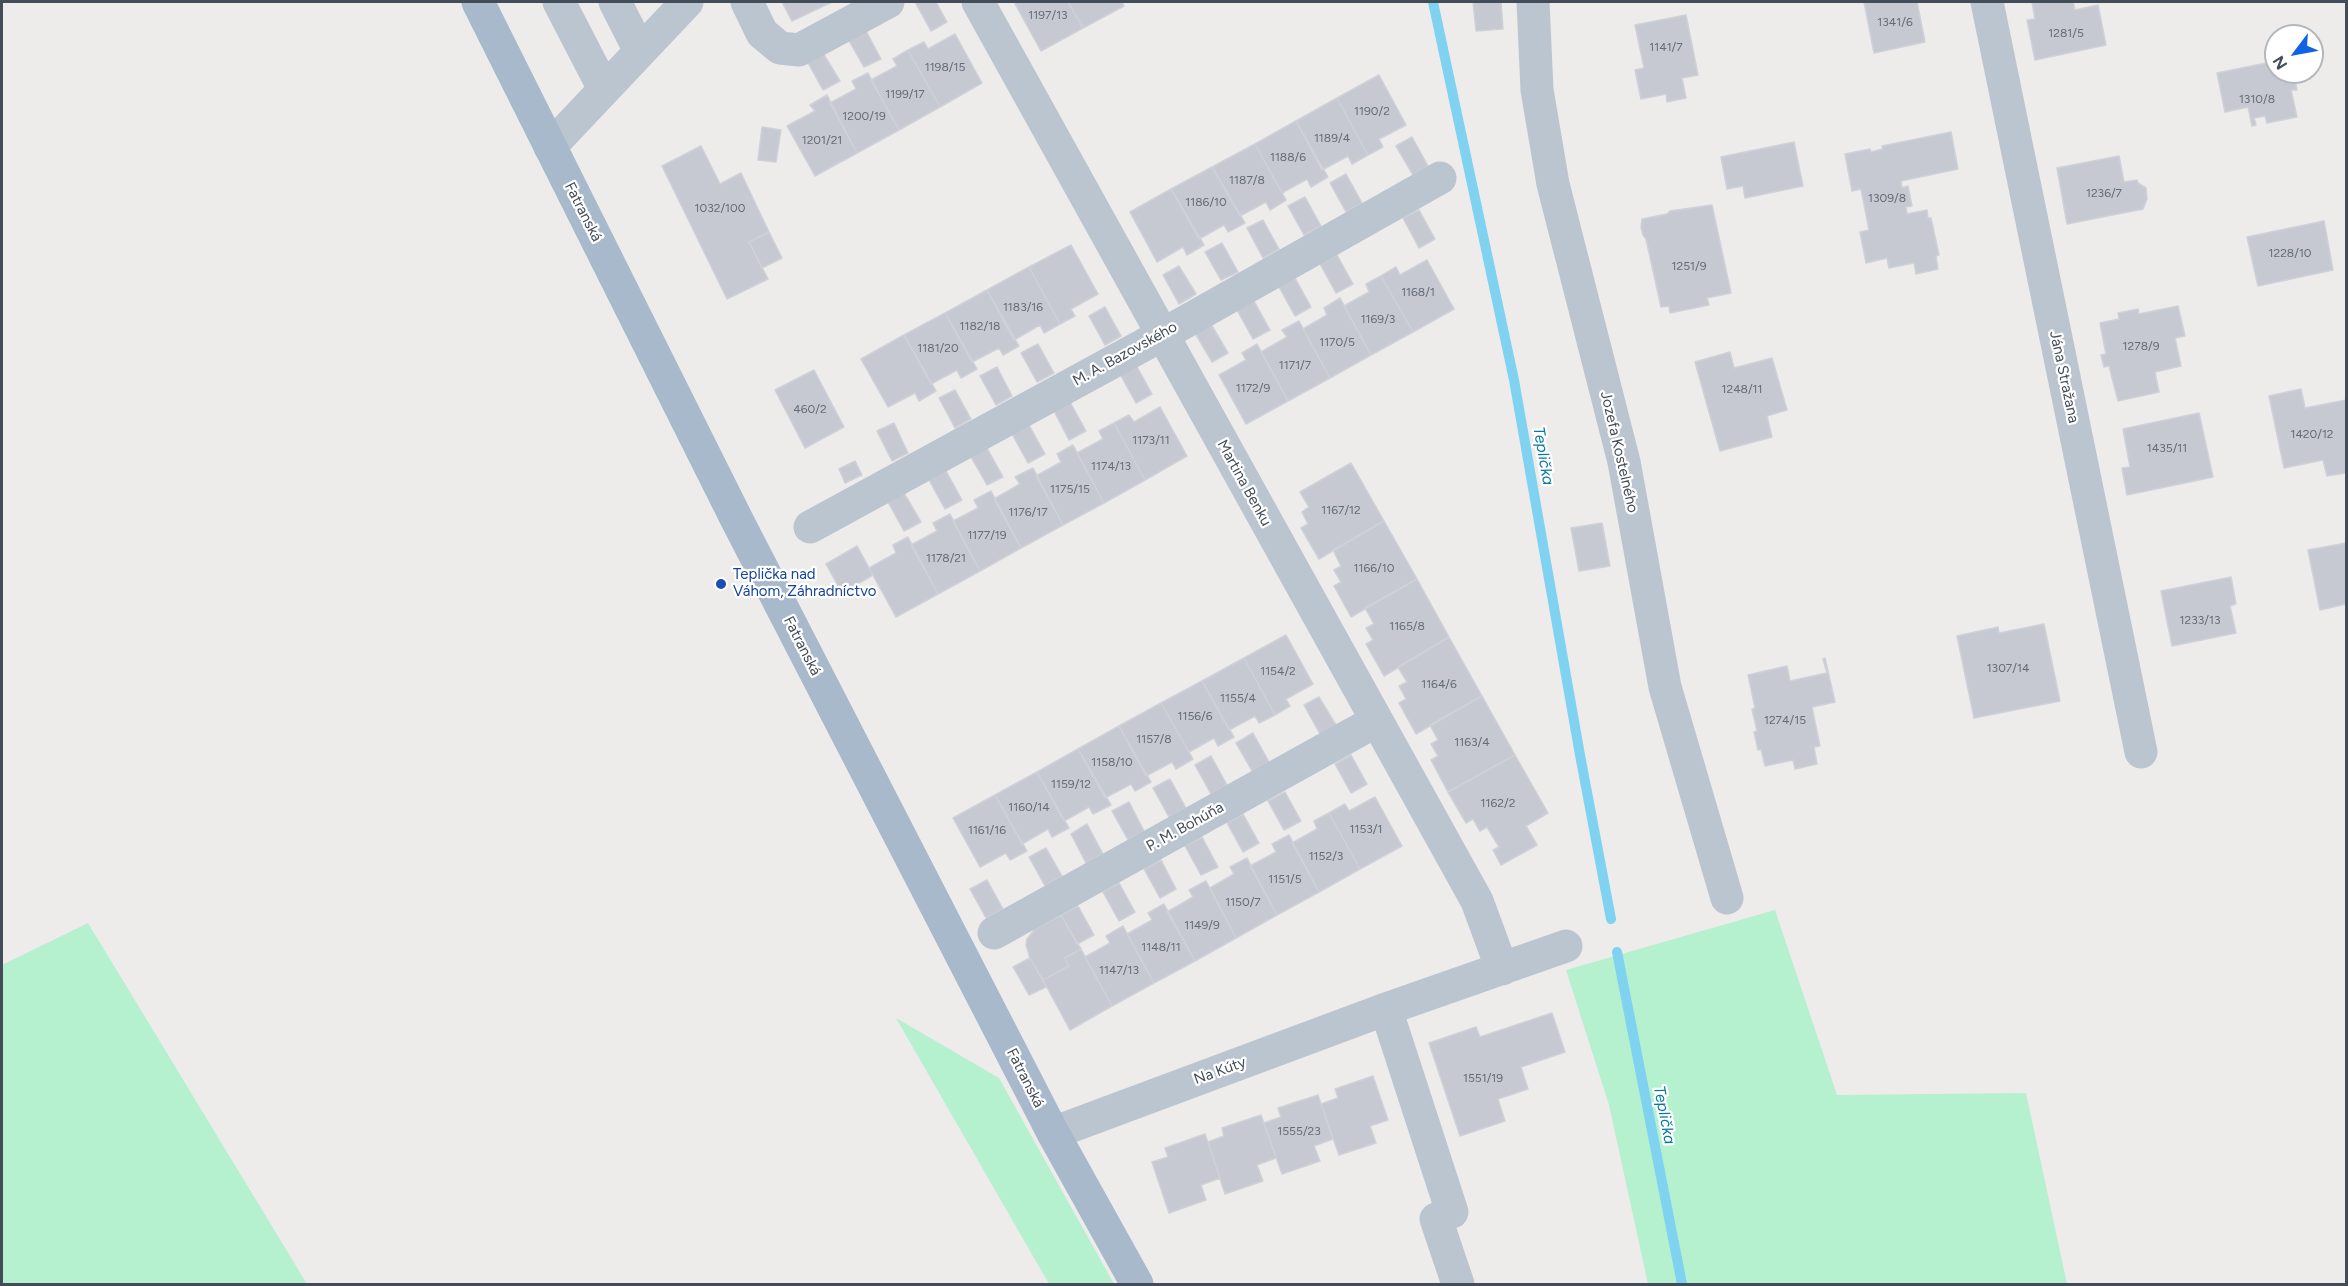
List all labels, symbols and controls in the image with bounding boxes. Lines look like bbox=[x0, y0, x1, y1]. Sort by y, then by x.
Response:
house number: 1197/13 bbox=[1028, 8, 1068, 22]
house number: 1341/6 bbox=[1877, 15, 1913, 29]
north arrow bbox=[2264, 24, 2324, 84]
house number: 1281/5 bbox=[2048, 26, 2084, 40]
house number: 1141/7 bbox=[1649, 40, 1683, 54]
text: N bbox=[2269, 52, 2291, 73]
house number: 1198/15 bbox=[925, 60, 965, 74]
house number: 1199/17 bbox=[885, 87, 925, 101]
house number: 1310/8 bbox=[2239, 92, 2275, 106]
house number: 1190/2 bbox=[1354, 104, 1390, 118]
house number: 1200/19 bbox=[842, 109, 886, 123]
house number: 1189/4 bbox=[1314, 131, 1350, 145]
house number: 1201/21 bbox=[802, 133, 842, 147]
house number: 1188/6 bbox=[1270, 150, 1306, 164]
house number: 1187/8 bbox=[1229, 173, 1265, 187]
street label: Fatranská bbox=[560, 179, 606, 245]
house number: 1236/7 bbox=[2086, 186, 2122, 200]
house number: 1309/8 bbox=[1868, 191, 1906, 205]
house number: 1186/10 bbox=[1185, 195, 1227, 209]
house number: 1032/100 bbox=[695, 201, 745, 215]
house number: 1228/10 bbox=[2268, 246, 2312, 260]
house number: 1251/9 bbox=[1672, 259, 1706, 273]
house number: 1168/1 bbox=[1401, 285, 1435, 299]
house number: 1183/16 bbox=[1003, 300, 1043, 314]
house number: 1169/3 bbox=[1361, 312, 1395, 326]
street label: M. A. Bazovského bbox=[1070, 318, 1180, 390]
house number: 1182/18 bbox=[960, 319, 1000, 333]
street label: Jána Stražana bbox=[2045, 329, 2083, 425]
house number: 1170/5 bbox=[1319, 335, 1355, 349]
house number: 1278/9 bbox=[2123, 339, 2159, 353]
house number: 1181/20 bbox=[917, 341, 959, 355]
house number: 1171/7 bbox=[1279, 358, 1311, 372]
house number: 1172/9 bbox=[1236, 381, 1270, 395]
house number: 1248/11 bbox=[1721, 382, 1763, 396]
street label: Jozefa Kostelného bbox=[1596, 389, 1642, 515]
house number: 460/2 bbox=[793, 402, 827, 416]
water label: Teplička bbox=[1528, 425, 1558, 487]
house number: 1420/12 bbox=[2290, 427, 2334, 441]
house number: 1173/11 bbox=[1132, 433, 1170, 447]
street label: Martina Benku bbox=[1213, 437, 1275, 529]
house number: 1435/11 bbox=[2147, 441, 2187, 455]
house number: 1174/13 bbox=[1091, 459, 1131, 473]
house number: 1175/15 bbox=[1050, 482, 1090, 496]
house number: 1167/12 bbox=[1321, 503, 1361, 517]
house number: 1176/17 bbox=[1008, 505, 1048, 519]
house number: 1177/19 bbox=[967, 528, 1007, 542]
house number: 1178/21 bbox=[926, 551, 966, 565]
house number: 1166/10 bbox=[1354, 561, 1394, 575]
place label: Teplička nad Váhom, Záhradníctvo bbox=[733, 566, 876, 601]
marker: Teplička nad Váhom, Záhradníctvo bbox=[714, 577, 728, 591]
street label: Fatranská bbox=[779, 613, 825, 679]
house number: 1233/13 bbox=[2180, 613, 2220, 627]
house number: 1165/8 bbox=[1389, 619, 1425, 633]
house number: 1307/14 bbox=[1987, 661, 2029, 675]
house number: 1154/2 bbox=[1260, 664, 1296, 678]
house number: 1164/6 bbox=[1421, 677, 1457, 691]
house number: 1155/4 bbox=[1220, 691, 1256, 705]
house number: 1156/6 bbox=[1177, 709, 1213, 723]
house number: 1274/15 bbox=[1764, 713, 1806, 727]
house number: 1157/8 bbox=[1136, 732, 1172, 746]
house number: 1163/4 bbox=[1454, 735, 1490, 749]
house number: 1158/10 bbox=[1091, 755, 1133, 769]
house number: 1159/12 bbox=[1051, 777, 1091, 791]
house number: 1162/2 bbox=[1481, 796, 1515, 810]
street label: P. M. Bohúňa bbox=[1143, 798, 1227, 856]
house number: 1160/14 bbox=[1008, 800, 1050, 814]
house number: 1153/1 bbox=[1350, 822, 1382, 836]
house number: 1161/16 bbox=[968, 823, 1006, 837]
house number: 1152/3 bbox=[1309, 849, 1343, 863]
house number: 1151/5 bbox=[1268, 872, 1302, 886]
house number: 1150/7 bbox=[1225, 895, 1261, 909]
house number: 1149/9 bbox=[1184, 918, 1220, 932]
house number: 1148/11 bbox=[1141, 940, 1181, 954]
house number: 1147/13 bbox=[1099, 963, 1139, 977]
street label: Fatranská bbox=[1002, 1045, 1048, 1111]
street label: Na Kúty bbox=[1192, 1053, 1248, 1089]
house number: 1551/19 bbox=[1463, 1071, 1503, 1085]
water label: Teplička bbox=[1649, 1084, 1679, 1146]
house number: 1555/23 bbox=[1277, 1124, 1321, 1138]

